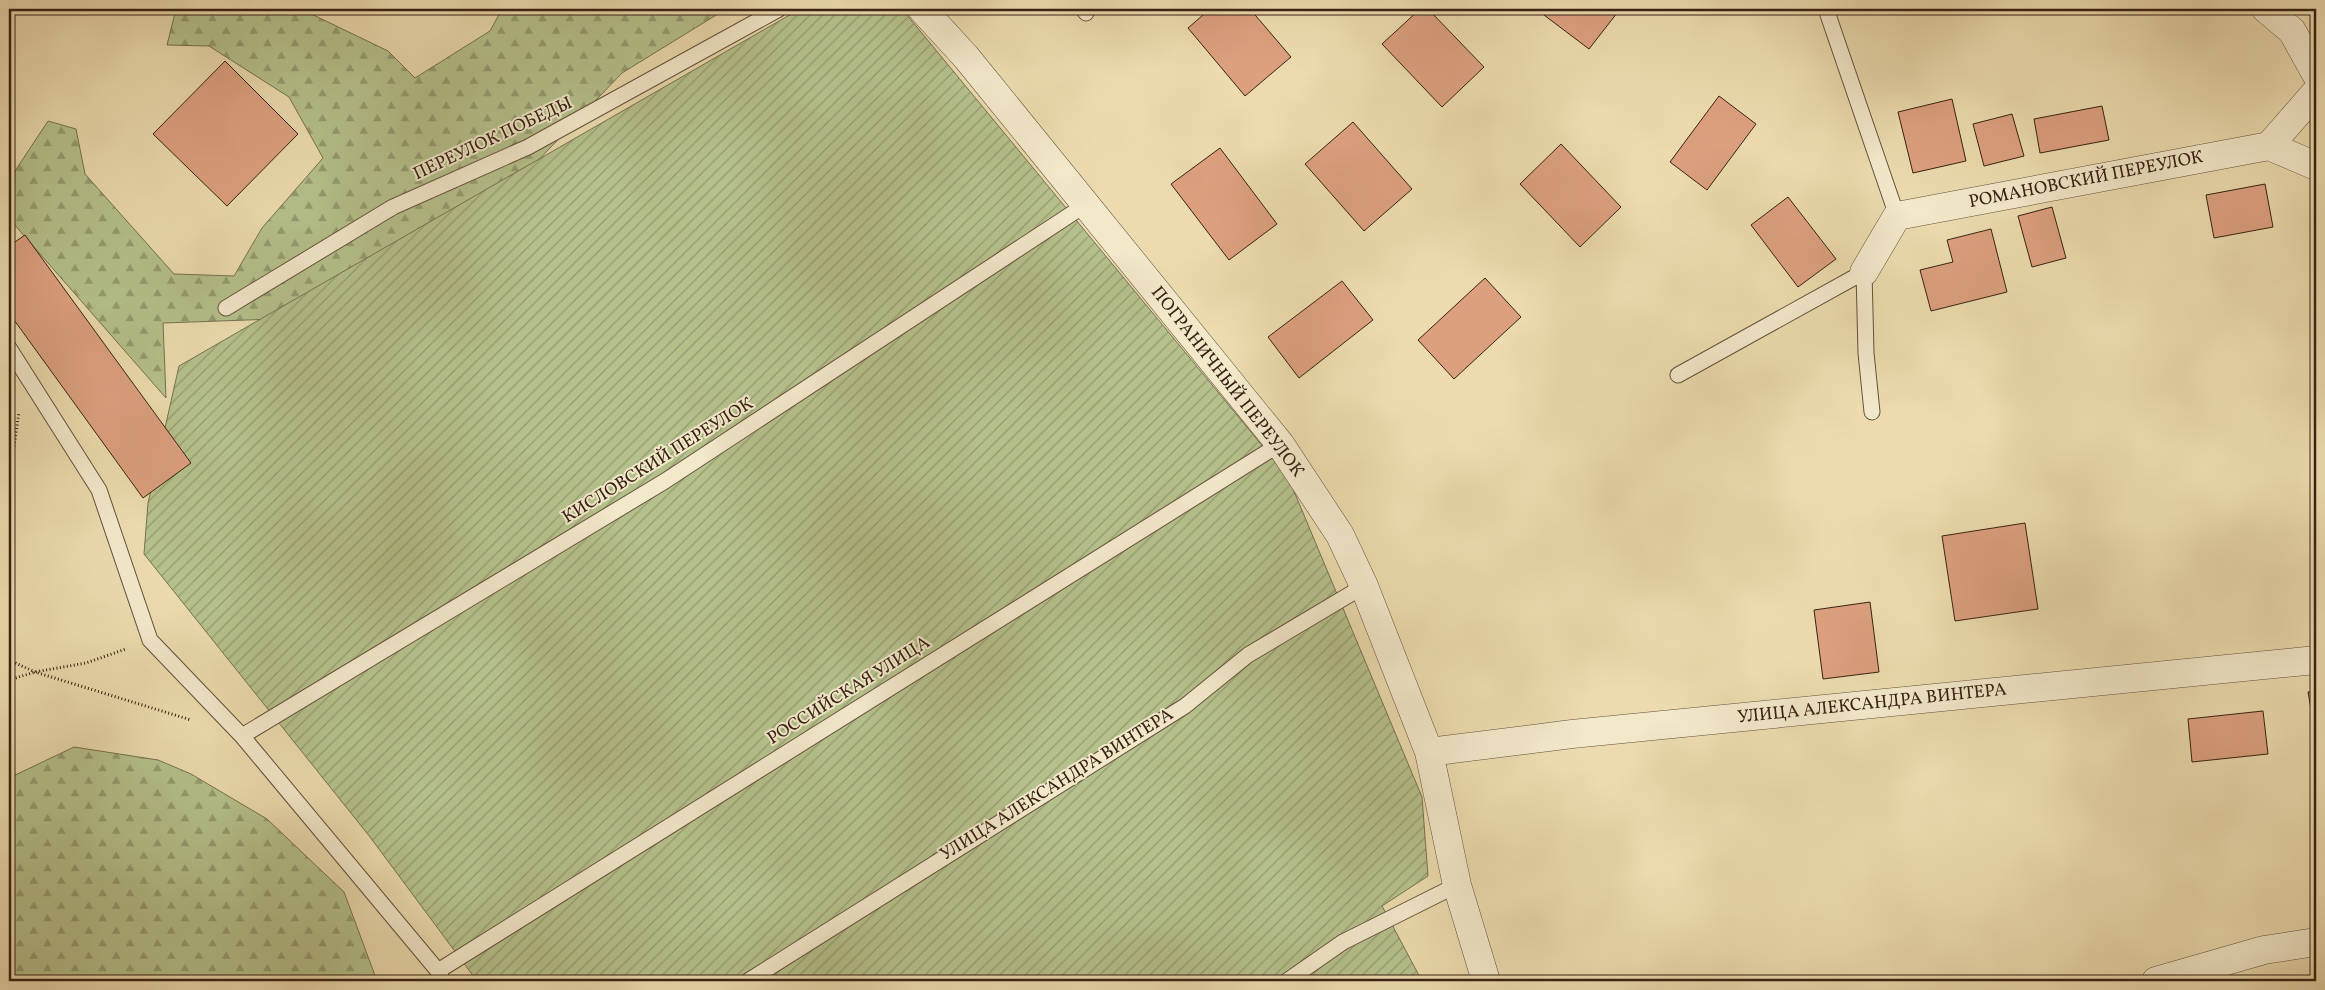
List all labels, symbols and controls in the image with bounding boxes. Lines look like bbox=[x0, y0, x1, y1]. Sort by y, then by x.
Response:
street label: ПЕРЕУЛОК ПОБЕДЫ bbox=[409, 91, 577, 187]
street label: РОМАНОВСКИЙ ПЕРЕУЛОК bbox=[1967, 145, 2205, 215]
street label: ПОГРАНИЧНЫЙ ПЕРЕУЛОК bbox=[1144, 281, 1310, 483]
street label: КИСЛОВСКИЙ ПЕРЕУЛОК bbox=[558, 392, 758, 530]
street label: РОССИЙСКАЯ УЛИЦА bbox=[763, 630, 936, 751]
street label: УЛИЦА АЛЕКСАНДРА ВИНТЕРА bbox=[1736, 677, 2008, 731]
street label: УЛИЦА АЛЕКСАНДРА ВИНТЕРА bbox=[936, 703, 1179, 867]

